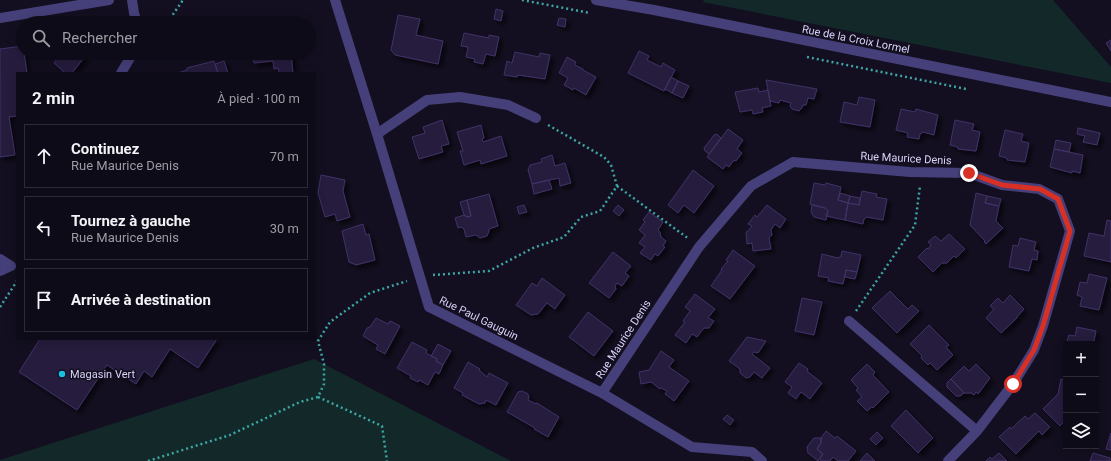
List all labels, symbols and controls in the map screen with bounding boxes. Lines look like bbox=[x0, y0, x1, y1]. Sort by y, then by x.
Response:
search box bbox=[16, 16, 316, 60]
street label: Rue de la Croix Lormel bbox=[801, 23, 911, 56]
icon: search bbox=[30, 27, 52, 49]
text: Rechercher bbox=[62, 29, 137, 47]
text: 2 min bbox=[32, 88, 75, 108]
text: À pied · 100 m bbox=[217, 91, 300, 106]
text: Continuez bbox=[71, 140, 139, 158]
icon: ahead bbox=[33, 145, 55, 167]
text: 70 m bbox=[270, 149, 299, 164]
street label: Rue Maurice Denis bbox=[860, 150, 952, 167]
text: Rue Maurice Denis bbox=[71, 158, 179, 173]
route end bbox=[960, 164, 978, 182]
text: Tournez à gauche bbox=[71, 212, 190, 230]
icon: left bbox=[33, 217, 55, 239]
text: 30 m bbox=[270, 221, 299, 236]
text: Rue Maurice Denis bbox=[71, 230, 179, 245]
icon: arrive bbox=[33, 289, 55, 311]
text: Arrivée à destination bbox=[71, 291, 211, 309]
street label: Rue Paul Gauguin bbox=[437, 294, 520, 343]
street label: Rue Maurice Denis bbox=[593, 297, 654, 381]
map controls bbox=[1063, 341, 1099, 449]
button: + bbox=[1063, 341, 1099, 377]
place label: Magasin Vert bbox=[70, 368, 135, 381]
marker: Magasin Vert bbox=[57, 369, 67, 379]
route start bbox=[1004, 375, 1022, 393]
button: − bbox=[1063, 377, 1099, 413]
button: layers bbox=[1063, 413, 1099, 449]

